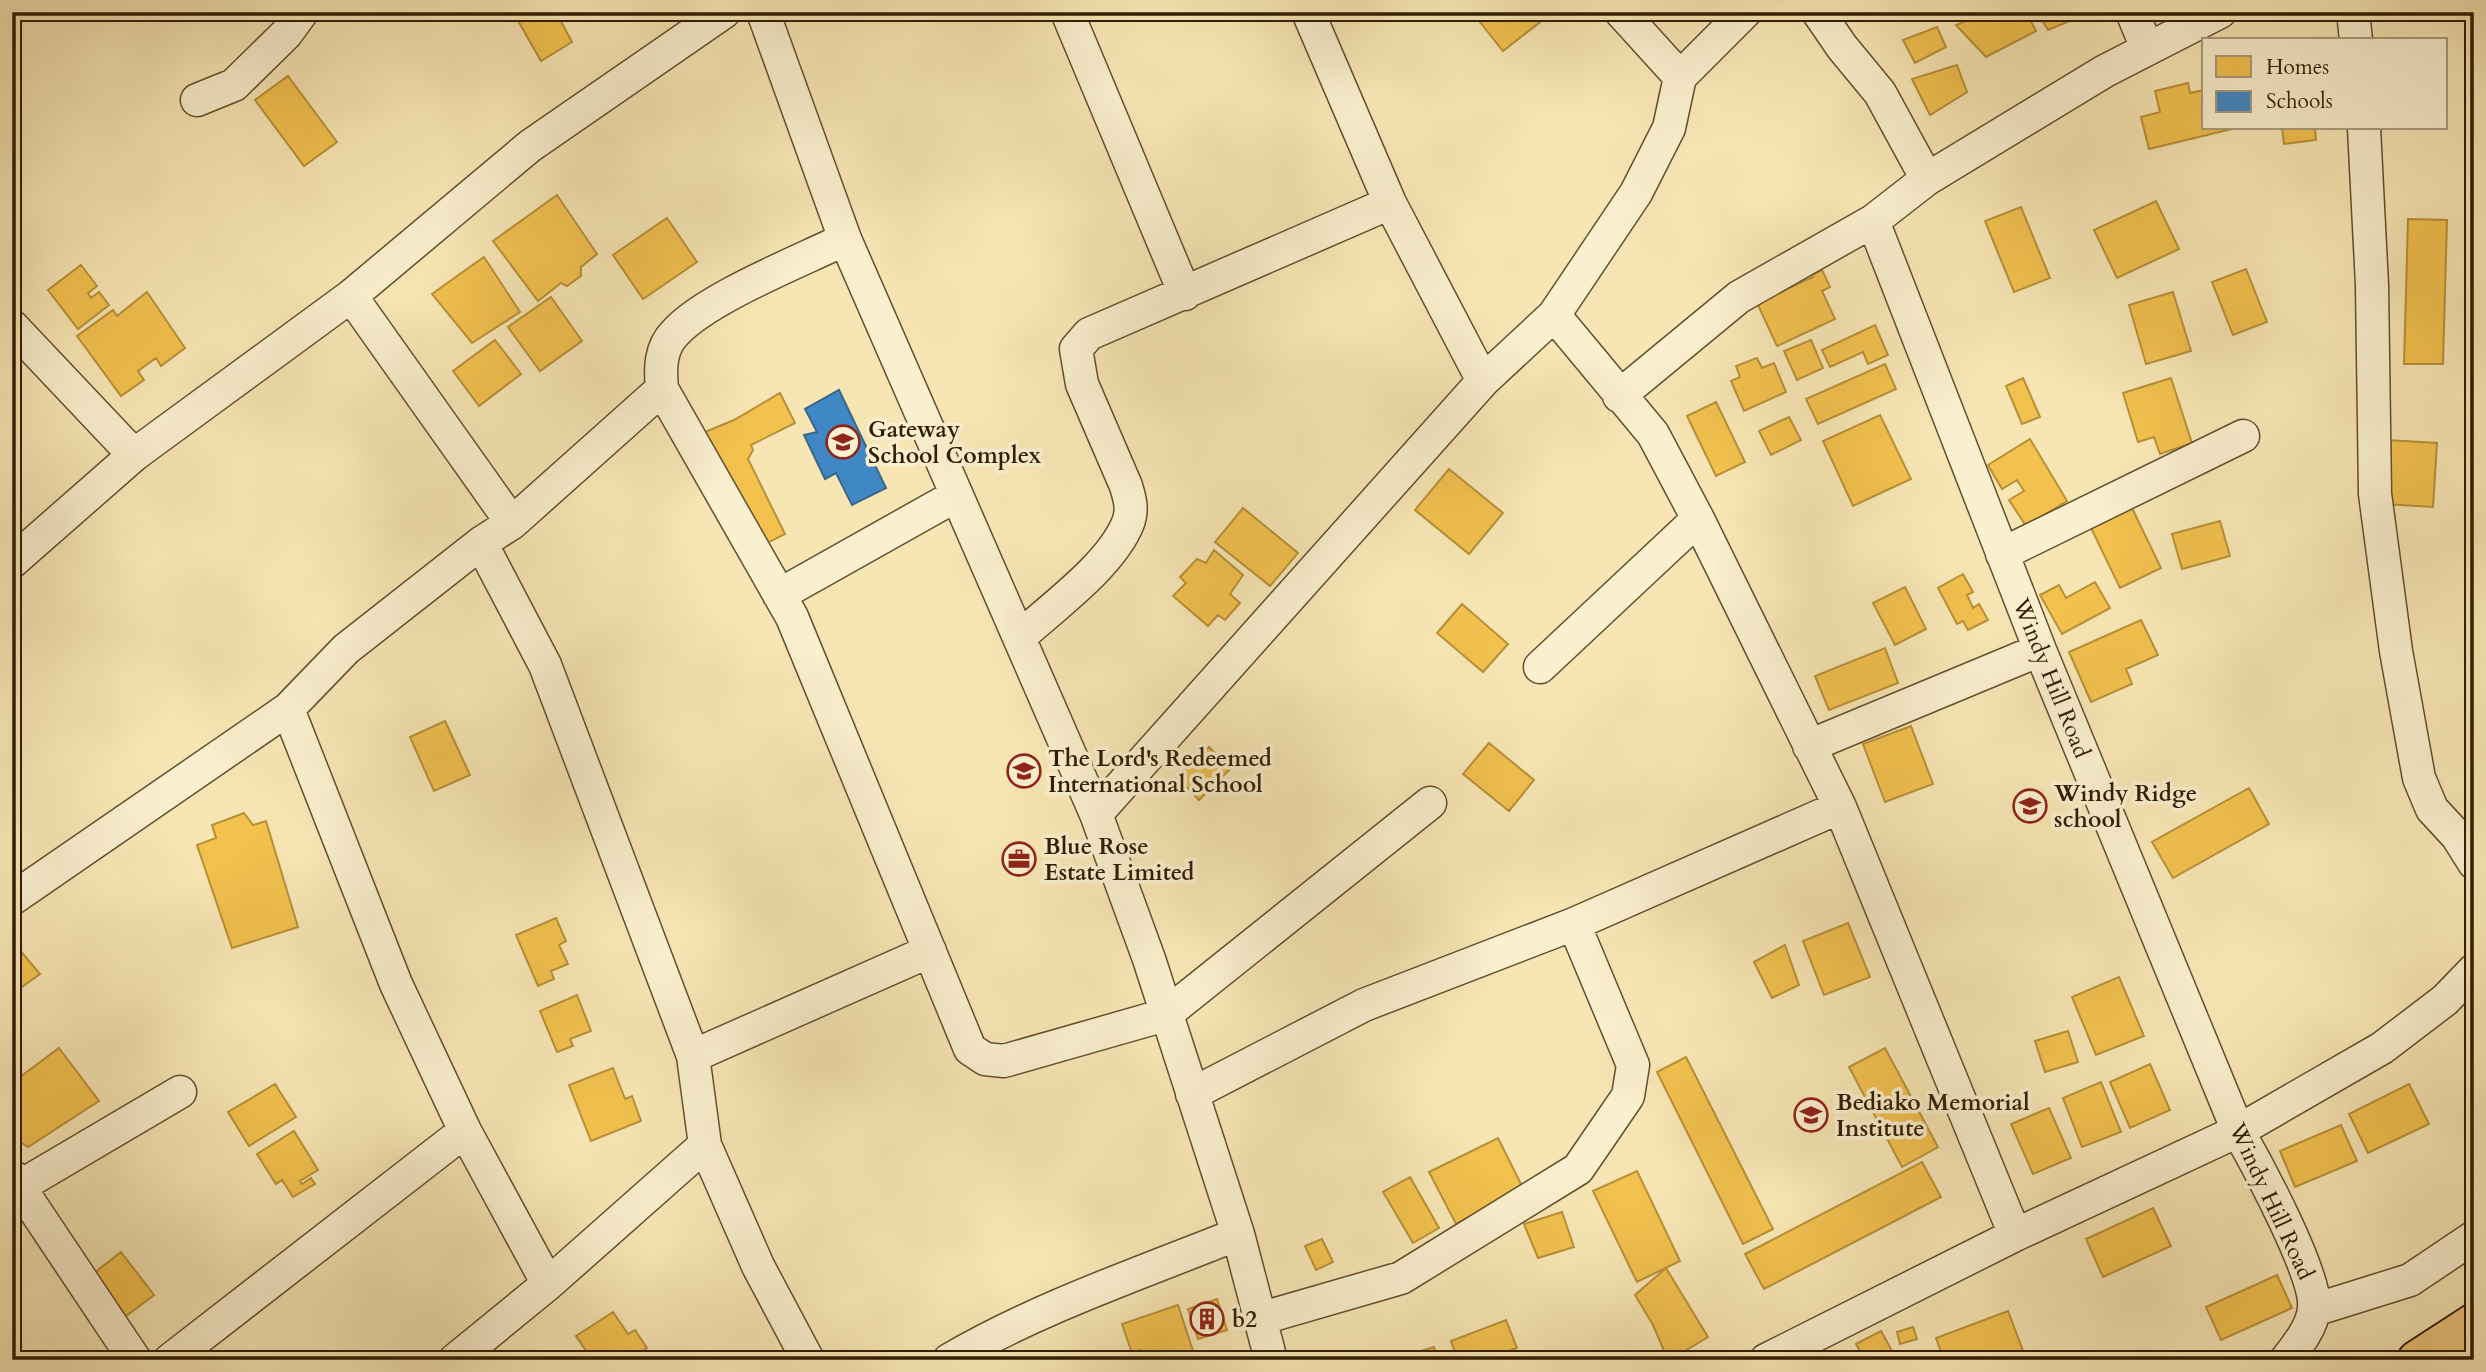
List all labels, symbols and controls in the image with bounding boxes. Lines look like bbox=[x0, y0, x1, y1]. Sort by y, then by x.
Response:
legend bbox=[2202, 38, 2448, 130]
text: Homes bbox=[2266, 53, 2329, 82]
text: Schools bbox=[2266, 87, 2333, 116]
place label: Gateway School Complex bbox=[868, 414, 1042, 471]
school or university icon: Gateway School Complex bbox=[824, 423, 862, 461]
street label: Windy Hill Road bbox=[2005, 593, 2098, 763]
place label: The Lord's Redeemed International School bbox=[1048, 743, 1272, 800]
school or university icon: The Lord's Redeemed International School bbox=[1005, 752, 1043, 790]
place label: Windy Ridge school bbox=[2053, 778, 2197, 835]
school or university icon: Windy Ridge school bbox=[2011, 787, 2049, 825]
place label: Blue Rose Estate Limited bbox=[1044, 831, 1194, 888]
office icon: Blue Rose Estate Limited bbox=[1000, 840, 1038, 878]
place label: Bediako Memorial Institute bbox=[1836, 1087, 2030, 1144]
school or university icon: Bediako Memorial Institute bbox=[1792, 1096, 1830, 1134]
street label: Windy Hill Road bbox=[2221, 1117, 2322, 1285]
building icon: b2 bbox=[1188, 1300, 1226, 1338]
place label: b2 bbox=[1232, 1304, 1257, 1335]

